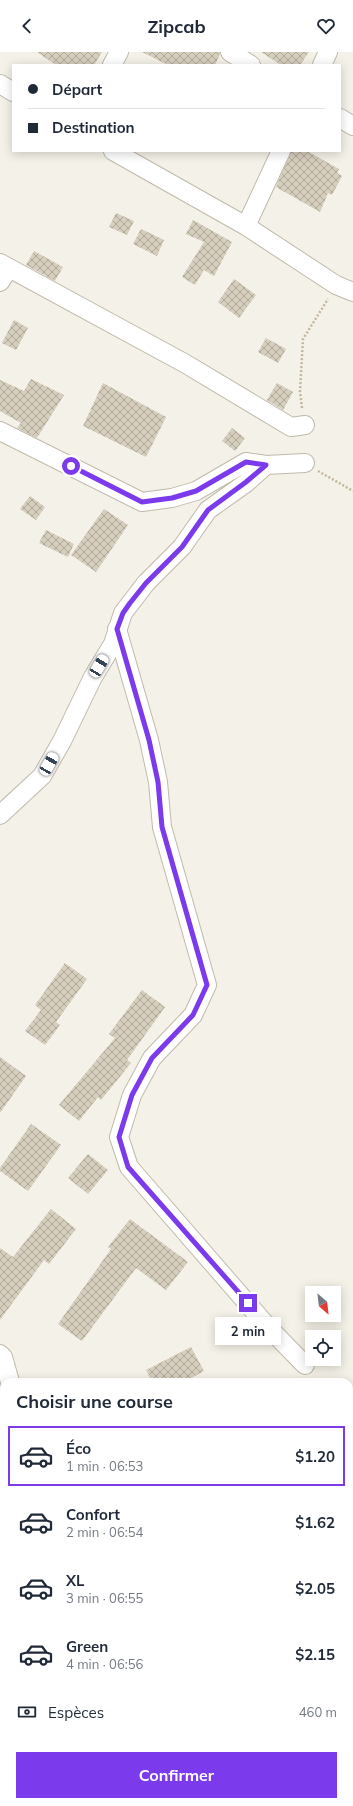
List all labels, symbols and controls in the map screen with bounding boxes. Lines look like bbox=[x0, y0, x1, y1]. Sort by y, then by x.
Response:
icon: back bbox=[16, 15, 38, 37]
text: Zipcab bbox=[147, 15, 206, 38]
icon: heart bbox=[315, 15, 337, 37]
text: Départ bbox=[52, 80, 102, 99]
text: Destination bbox=[52, 118, 135, 137]
route start bbox=[62, 457, 80, 475]
car bbox=[88, 653, 110, 679]
car bbox=[38, 751, 60, 777]
north arrow bbox=[305, 1286, 341, 1322]
map controls bbox=[305, 1286, 341, 1366]
route end bbox=[239, 1294, 257, 1312]
callout: 2 min bbox=[215, 1317, 281, 1345]
text: 2 min bbox=[231, 1323, 265, 1339]
button: locate bbox=[305, 1330, 341, 1366]
text: Choisir une course bbox=[16, 1390, 173, 1413]
icon: car bbox=[18, 1438, 54, 1474]
text: Éco bbox=[66, 1439, 91, 1458]
text: $1.20 bbox=[295, 1447, 335, 1466]
text: 1 min · 06:53 bbox=[66, 1458, 143, 1474]
icon: car bbox=[18, 1504, 54, 1540]
text: Confort bbox=[66, 1505, 120, 1524]
text: $1.62 bbox=[295, 1513, 335, 1532]
text: 2 min · 06:54 bbox=[66, 1524, 143, 1540]
icon: car bbox=[18, 1570, 54, 1606]
text: XL bbox=[66, 1571, 84, 1590]
text: $2.05 bbox=[295, 1579, 335, 1598]
text: 3 min · 06:55 bbox=[66, 1590, 143, 1606]
icon: car bbox=[18, 1636, 54, 1672]
text: Green bbox=[66, 1637, 108, 1656]
text: $2.15 bbox=[295, 1645, 335, 1664]
text: 4 min · 06:56 bbox=[66, 1656, 143, 1672]
icon: cash bbox=[16, 1701, 38, 1723]
text: Espèces bbox=[48, 1703, 104, 1722]
text: 460 m bbox=[299, 1704, 337, 1720]
button: Confirmer bbox=[16, 1752, 337, 1798]

